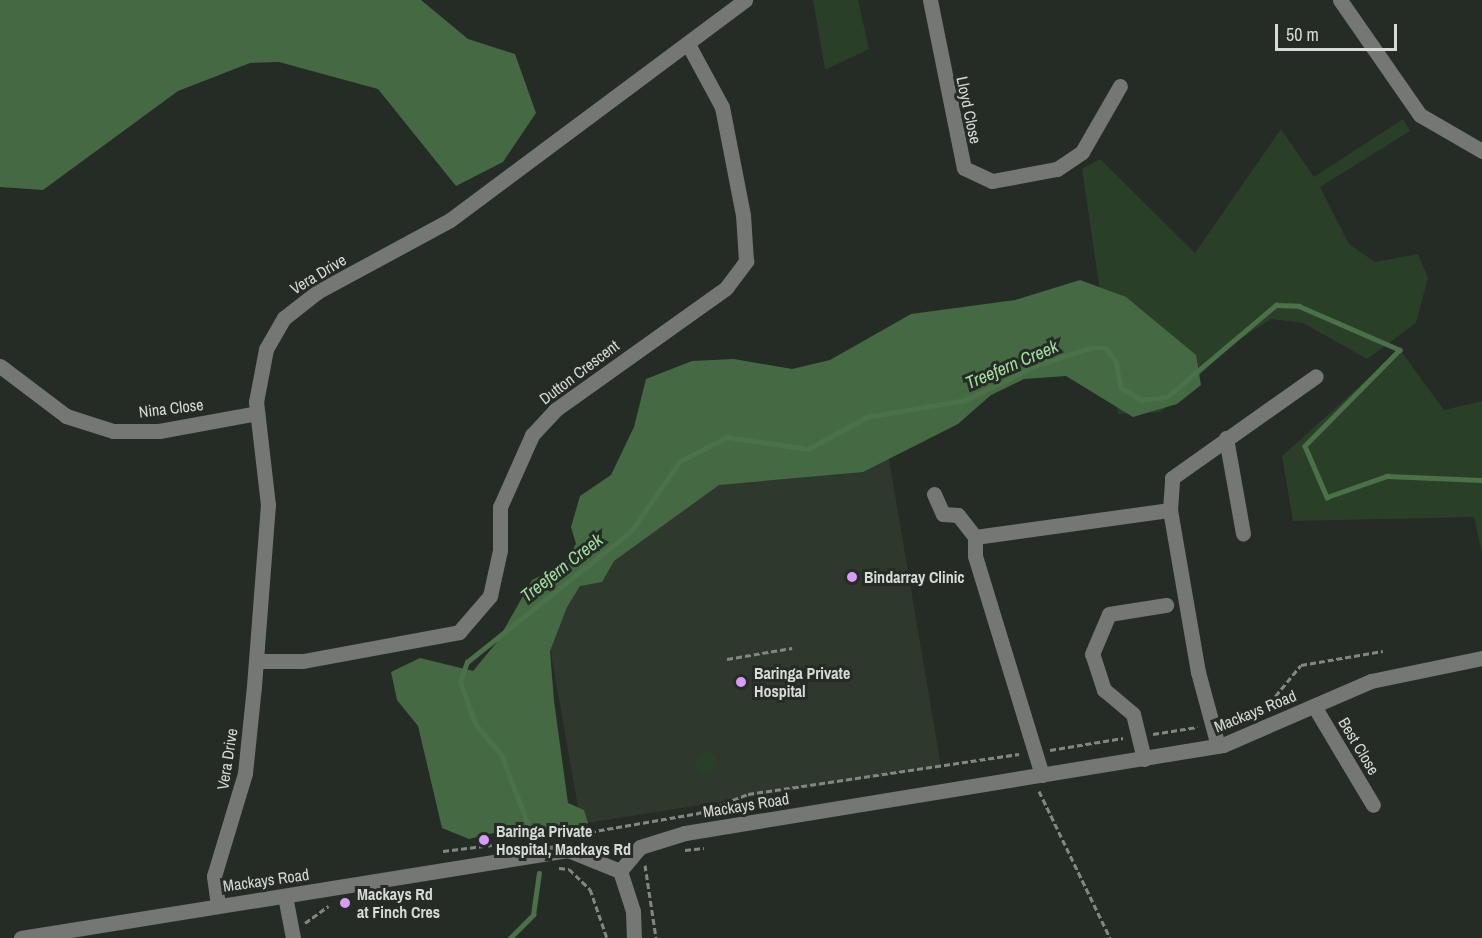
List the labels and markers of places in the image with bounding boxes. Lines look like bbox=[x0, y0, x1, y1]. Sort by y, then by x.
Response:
place label: Bindarray Clinic bbox=[864, 567, 965, 587]
marker: Bindarray Clinic bbox=[845, 570, 859, 584]
place label: Baringa Private Hospital bbox=[754, 663, 850, 701]
marker: Baringa Private Hospital bbox=[732, 673, 750, 691]
place label: Baringa Private Hospital, Mackays Rd bbox=[496, 821, 631, 859]
marker: Baringa Private Hospital, Mackays Rd bbox=[477, 833, 491, 847]
place label: Mackays Rd at Finch Cres bbox=[357, 884, 440, 922]
marker: Mackays Rd at Finch Cres bbox=[338, 896, 352, 910]

